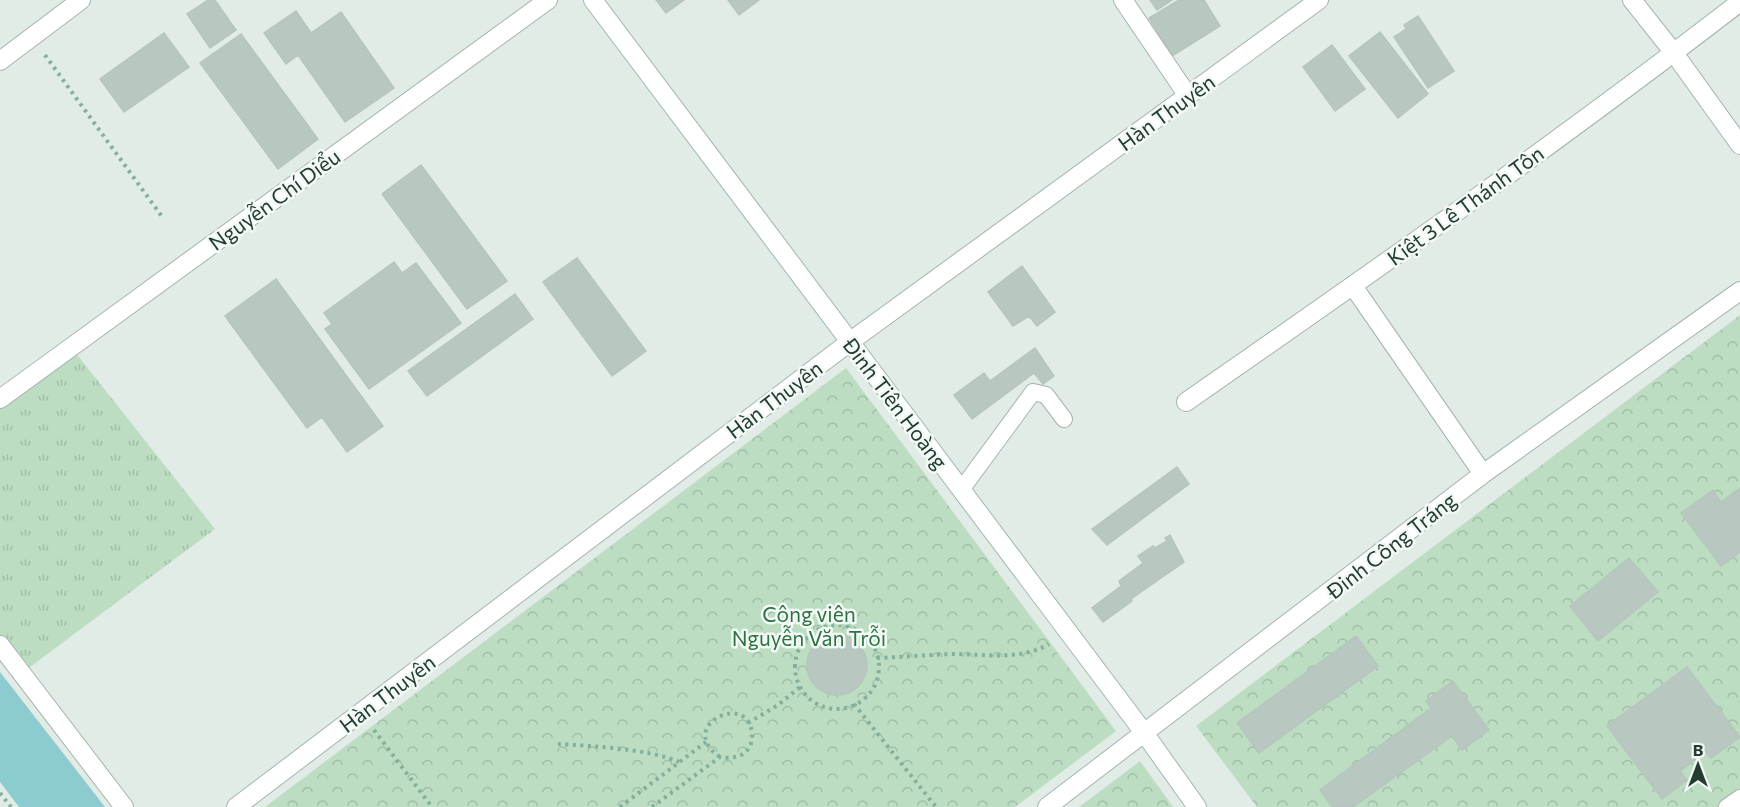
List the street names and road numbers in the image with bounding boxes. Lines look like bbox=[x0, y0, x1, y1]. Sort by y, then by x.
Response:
street label: Hàn Thuyên bbox=[1113, 69, 1219, 155]
street label: Kiệt 3 Lê Thánh Tôn bbox=[1382, 140, 1548, 270]
street label: Nguyễn Chí Diểu bbox=[203, 142, 344, 255]
street label: Đinh Tiên Hoàng bbox=[838, 332, 953, 473]
street label: Hàn Thuyên bbox=[721, 355, 827, 443]
street label: Đinh Công Tráng bbox=[1320, 487, 1461, 604]
street label: Hàn Thuyên bbox=[334, 649, 440, 737]

